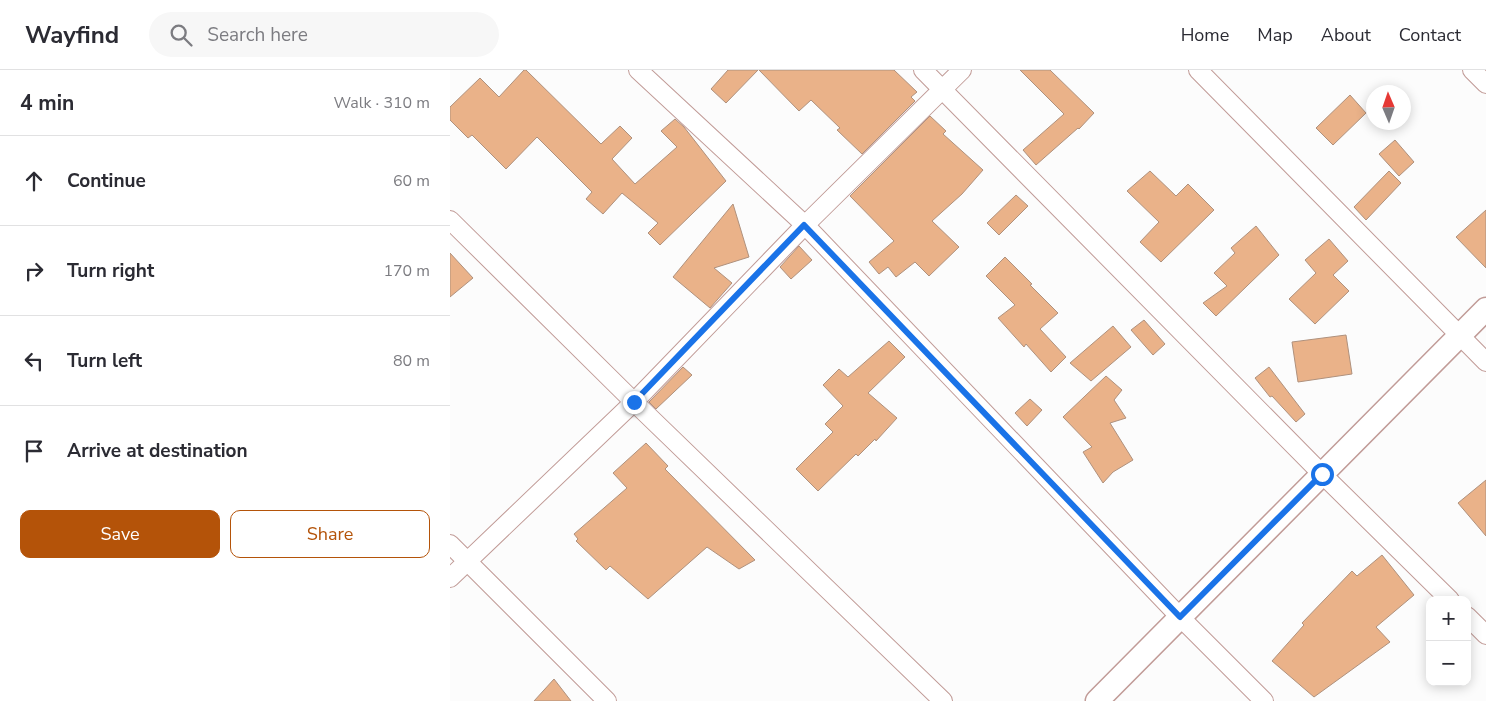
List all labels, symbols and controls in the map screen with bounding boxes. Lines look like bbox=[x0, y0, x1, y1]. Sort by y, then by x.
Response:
search box bbox=[149, 12, 499, 57]
text: Wayfind bbox=[25, 19, 119, 51]
icon: search bbox=[167, 21, 195, 49]
text: Search here bbox=[207, 22, 308, 48]
text: Home bbox=[1181, 23, 1229, 47]
text: Map bbox=[1257, 23, 1293, 47]
text: About bbox=[1321, 23, 1371, 47]
text: Contact bbox=[1399, 23, 1461, 47]
north arrow bbox=[1366, 85, 1411, 130]
text: 4 min bbox=[20, 89, 74, 117]
text: Walk · 310 m bbox=[334, 92, 430, 114]
icon: ahead bbox=[20, 167, 48, 195]
text: Continue bbox=[67, 168, 146, 194]
text: 60 m bbox=[393, 170, 430, 192]
icon: right bbox=[20, 257, 48, 285]
text: Turn right bbox=[67, 258, 154, 284]
text: 170 m bbox=[383, 260, 430, 282]
icon: left bbox=[20, 347, 48, 375]
text: Turn left bbox=[67, 348, 142, 374]
text: 80 m bbox=[393, 350, 430, 372]
route end bbox=[623, 391, 646, 414]
icon: arrive bbox=[20, 437, 48, 465]
text: Arrive at destination bbox=[67, 438, 248, 464]
route start bbox=[1311, 463, 1334, 486]
button: Save bbox=[20, 510, 220, 558]
button: Share bbox=[230, 510, 430, 558]
map controls bbox=[1426, 596, 1471, 686]
button: + bbox=[1426, 596, 1471, 641]
button: − bbox=[1426, 641, 1471, 686]

